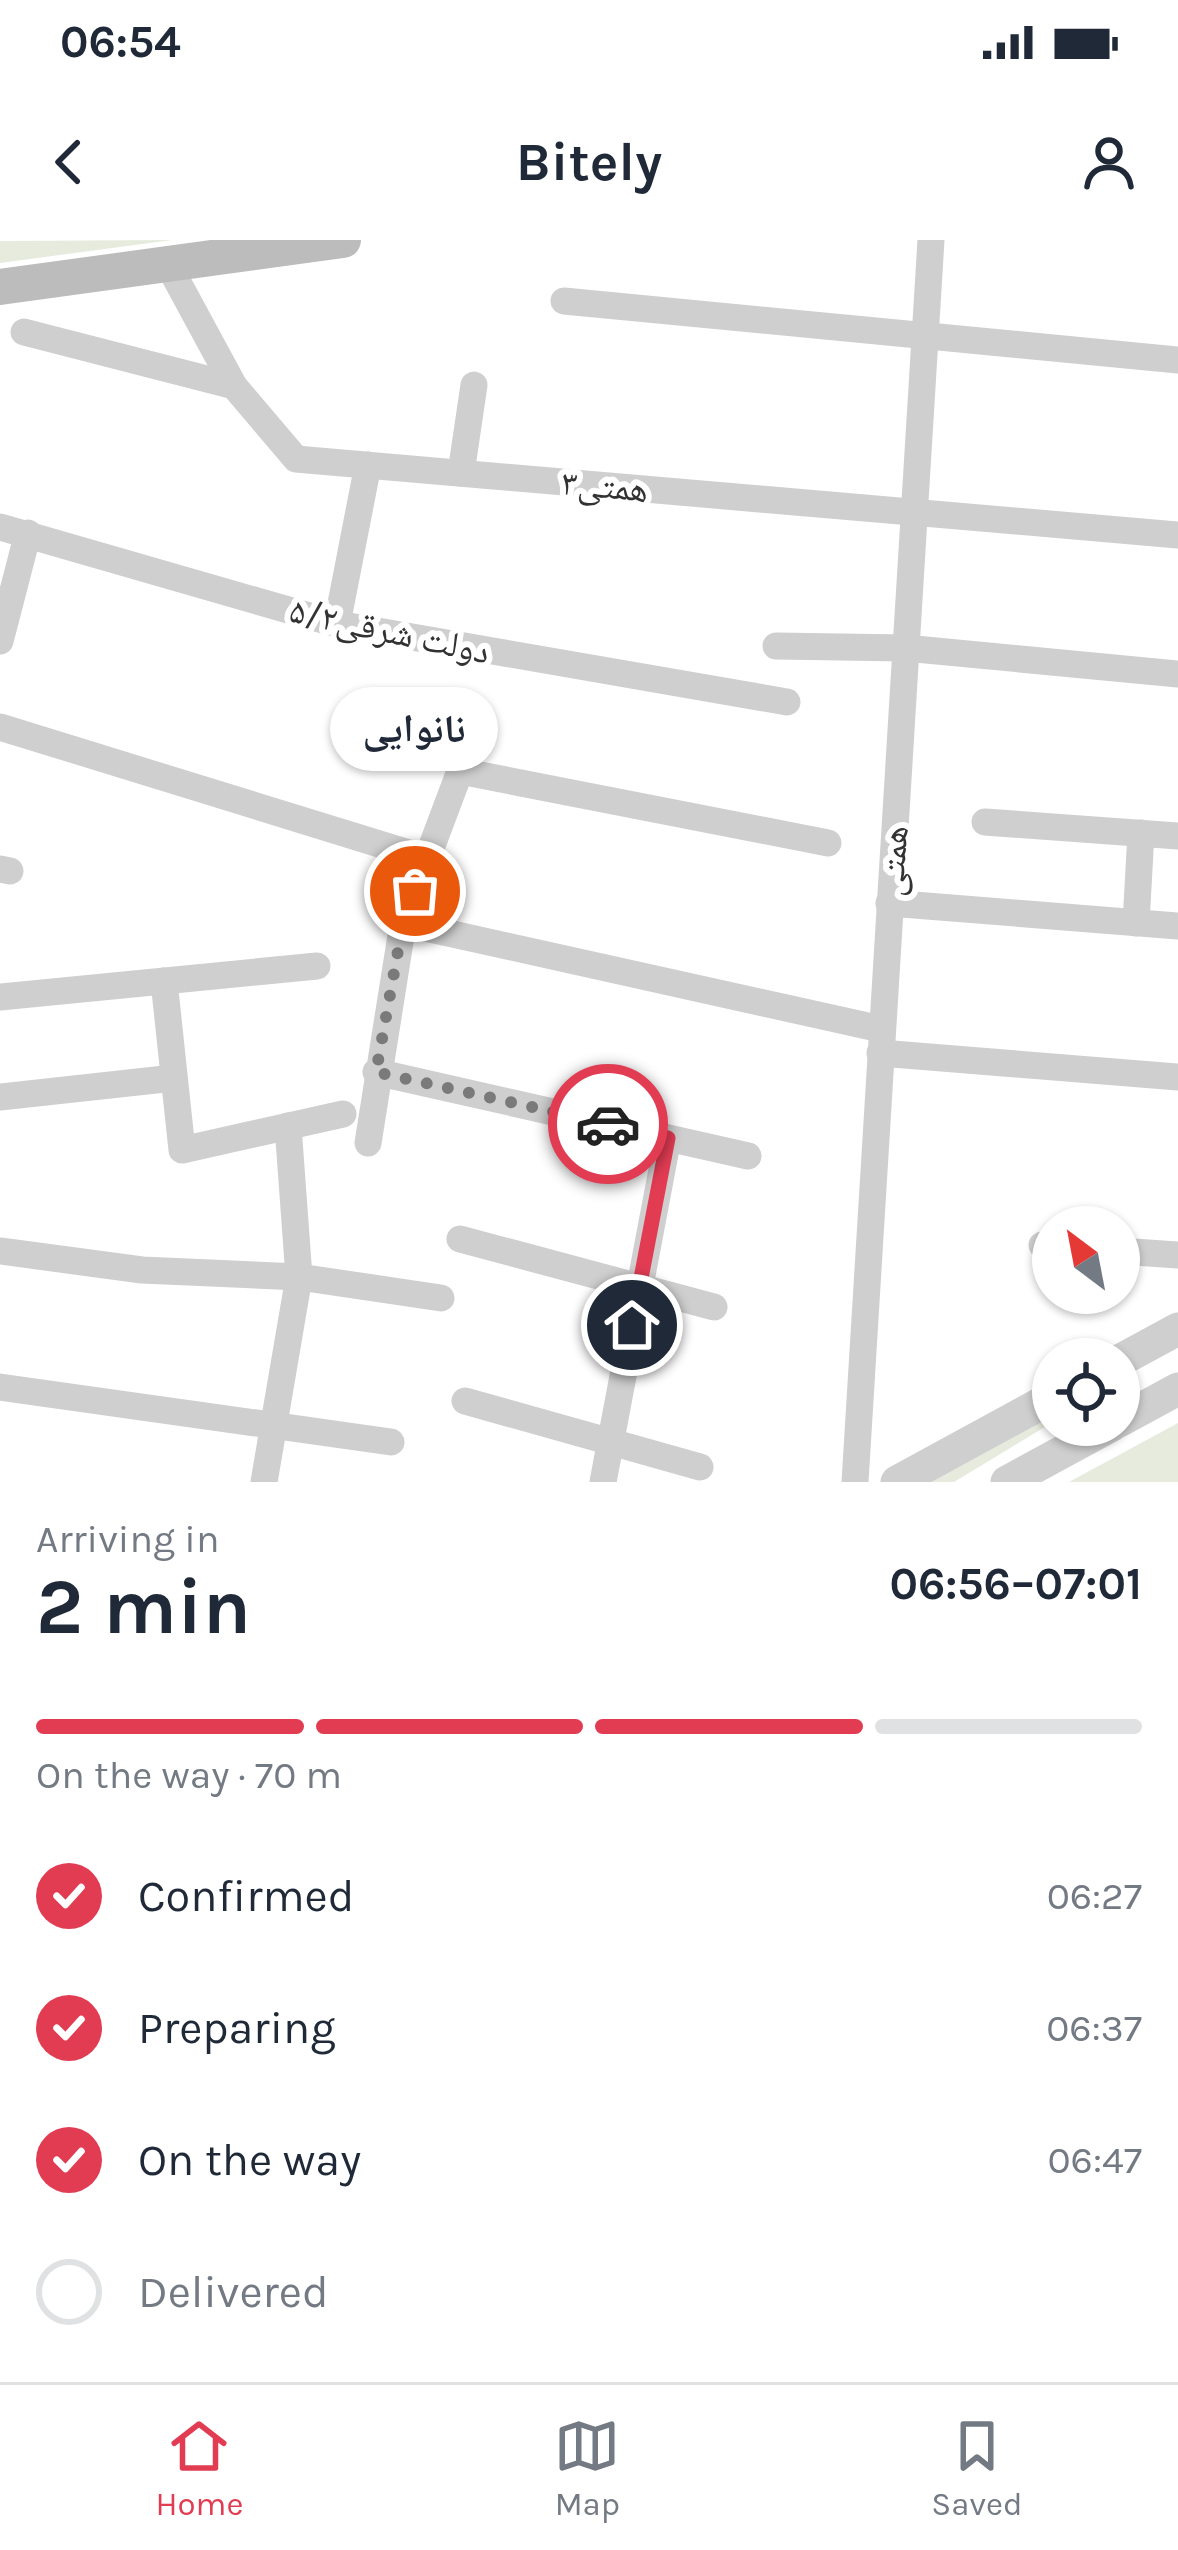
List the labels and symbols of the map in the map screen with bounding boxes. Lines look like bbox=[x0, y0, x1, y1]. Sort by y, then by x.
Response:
street label: ۳همتی bbox=[560, 461, 650, 511]
street label: ۵/۲دولت شرقی bbox=[286, 589, 494, 673]
callout: نانوایی bbox=[331, 687, 499, 771]
street label: همتی bbox=[870, 824, 916, 898]
pin bbox=[364, 840, 466, 942]
courier bbox=[548, 1064, 668, 1184]
north arrow bbox=[1032, 1206, 1140, 1314]
pin bbox=[581, 1274, 683, 1376]

